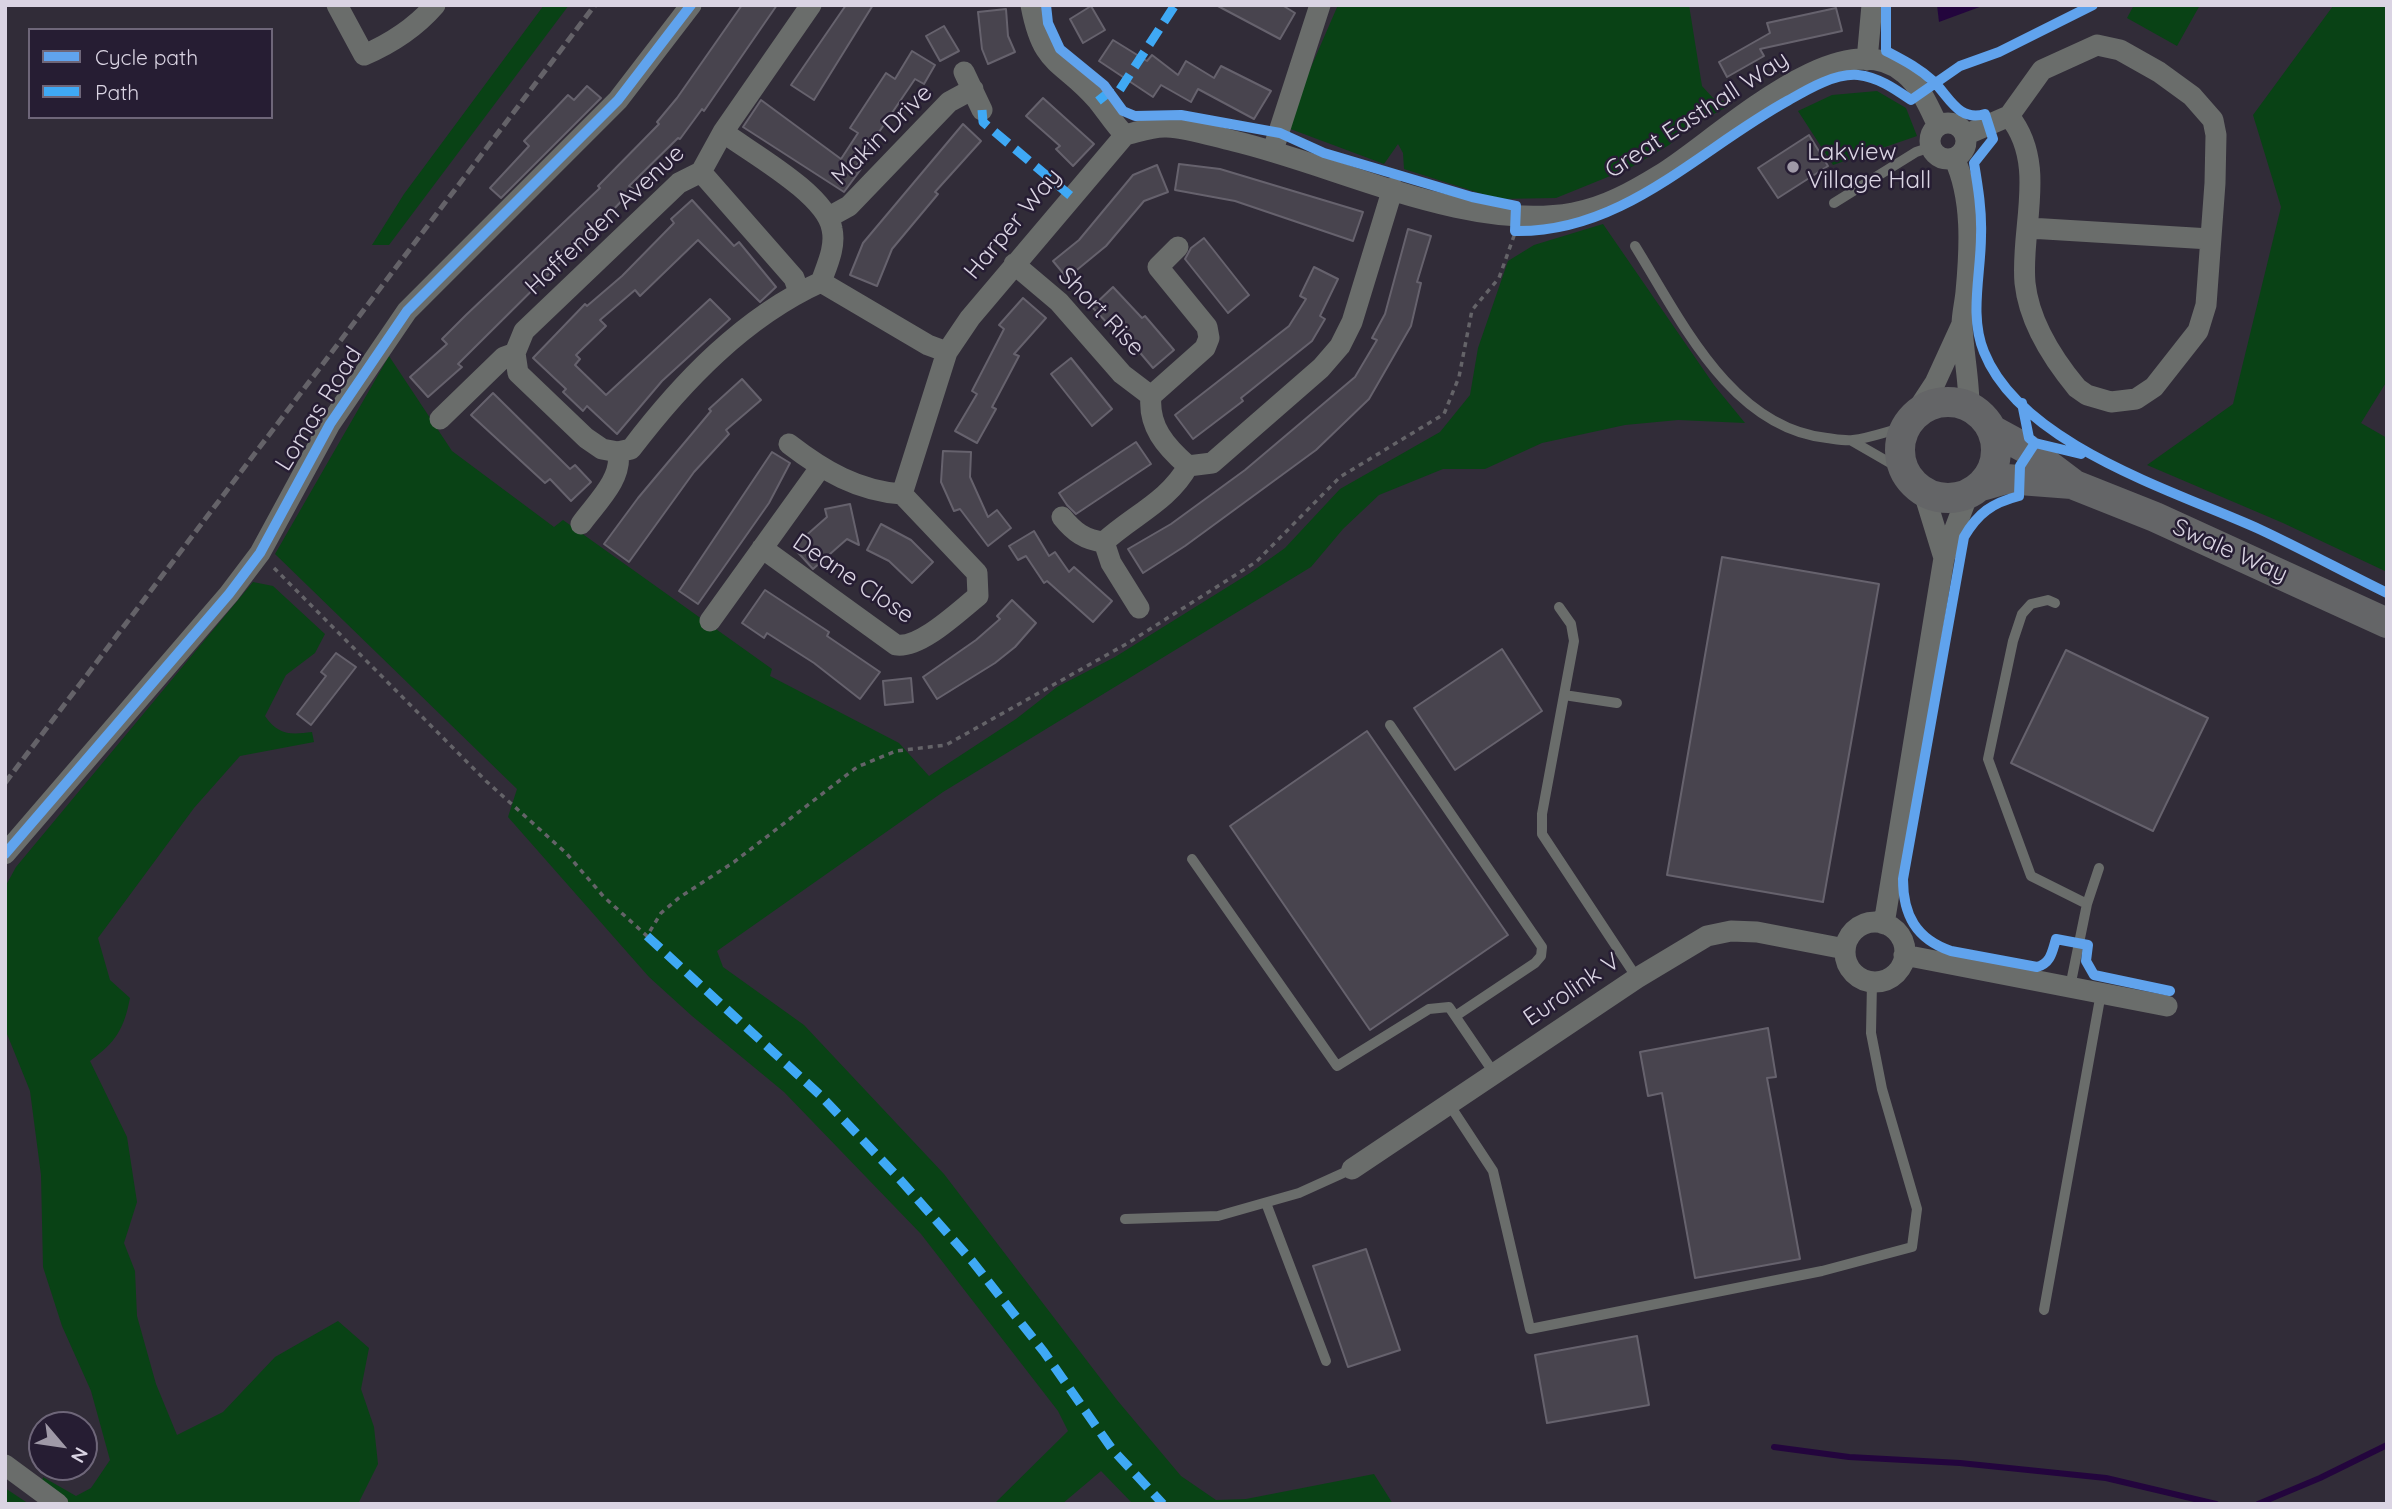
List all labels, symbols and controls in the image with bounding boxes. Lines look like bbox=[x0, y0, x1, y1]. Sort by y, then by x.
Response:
legend bbox=[28, 28, 273, 119]
text: Cycle path bbox=[95, 44, 198, 70]
street label: Great Easthall Way bbox=[1600, 45, 1794, 185]
text: Path bbox=[95, 79, 139, 105]
street label: Makin Drive bbox=[826, 79, 938, 191]
street label: Haffenden Avenue bbox=[519, 139, 691, 301]
place label: Lakview Village Hall bbox=[1807, 139, 1931, 195]
marker: Lakview Village Hall bbox=[1785, 159, 1801, 175]
street label: Harper Way bbox=[958, 163, 1068, 285]
street label: Short Rise bbox=[1052, 262, 1150, 362]
street label: Lomas Road bbox=[269, 342, 369, 476]
street label: Swale Way bbox=[2168, 513, 2292, 589]
street label: Deane Close bbox=[787, 528, 919, 630]
street label: Eurolink V bbox=[1518, 947, 1626, 1033]
north arrow bbox=[28, 1411, 98, 1481]
text: N bbox=[66, 1443, 93, 1467]

